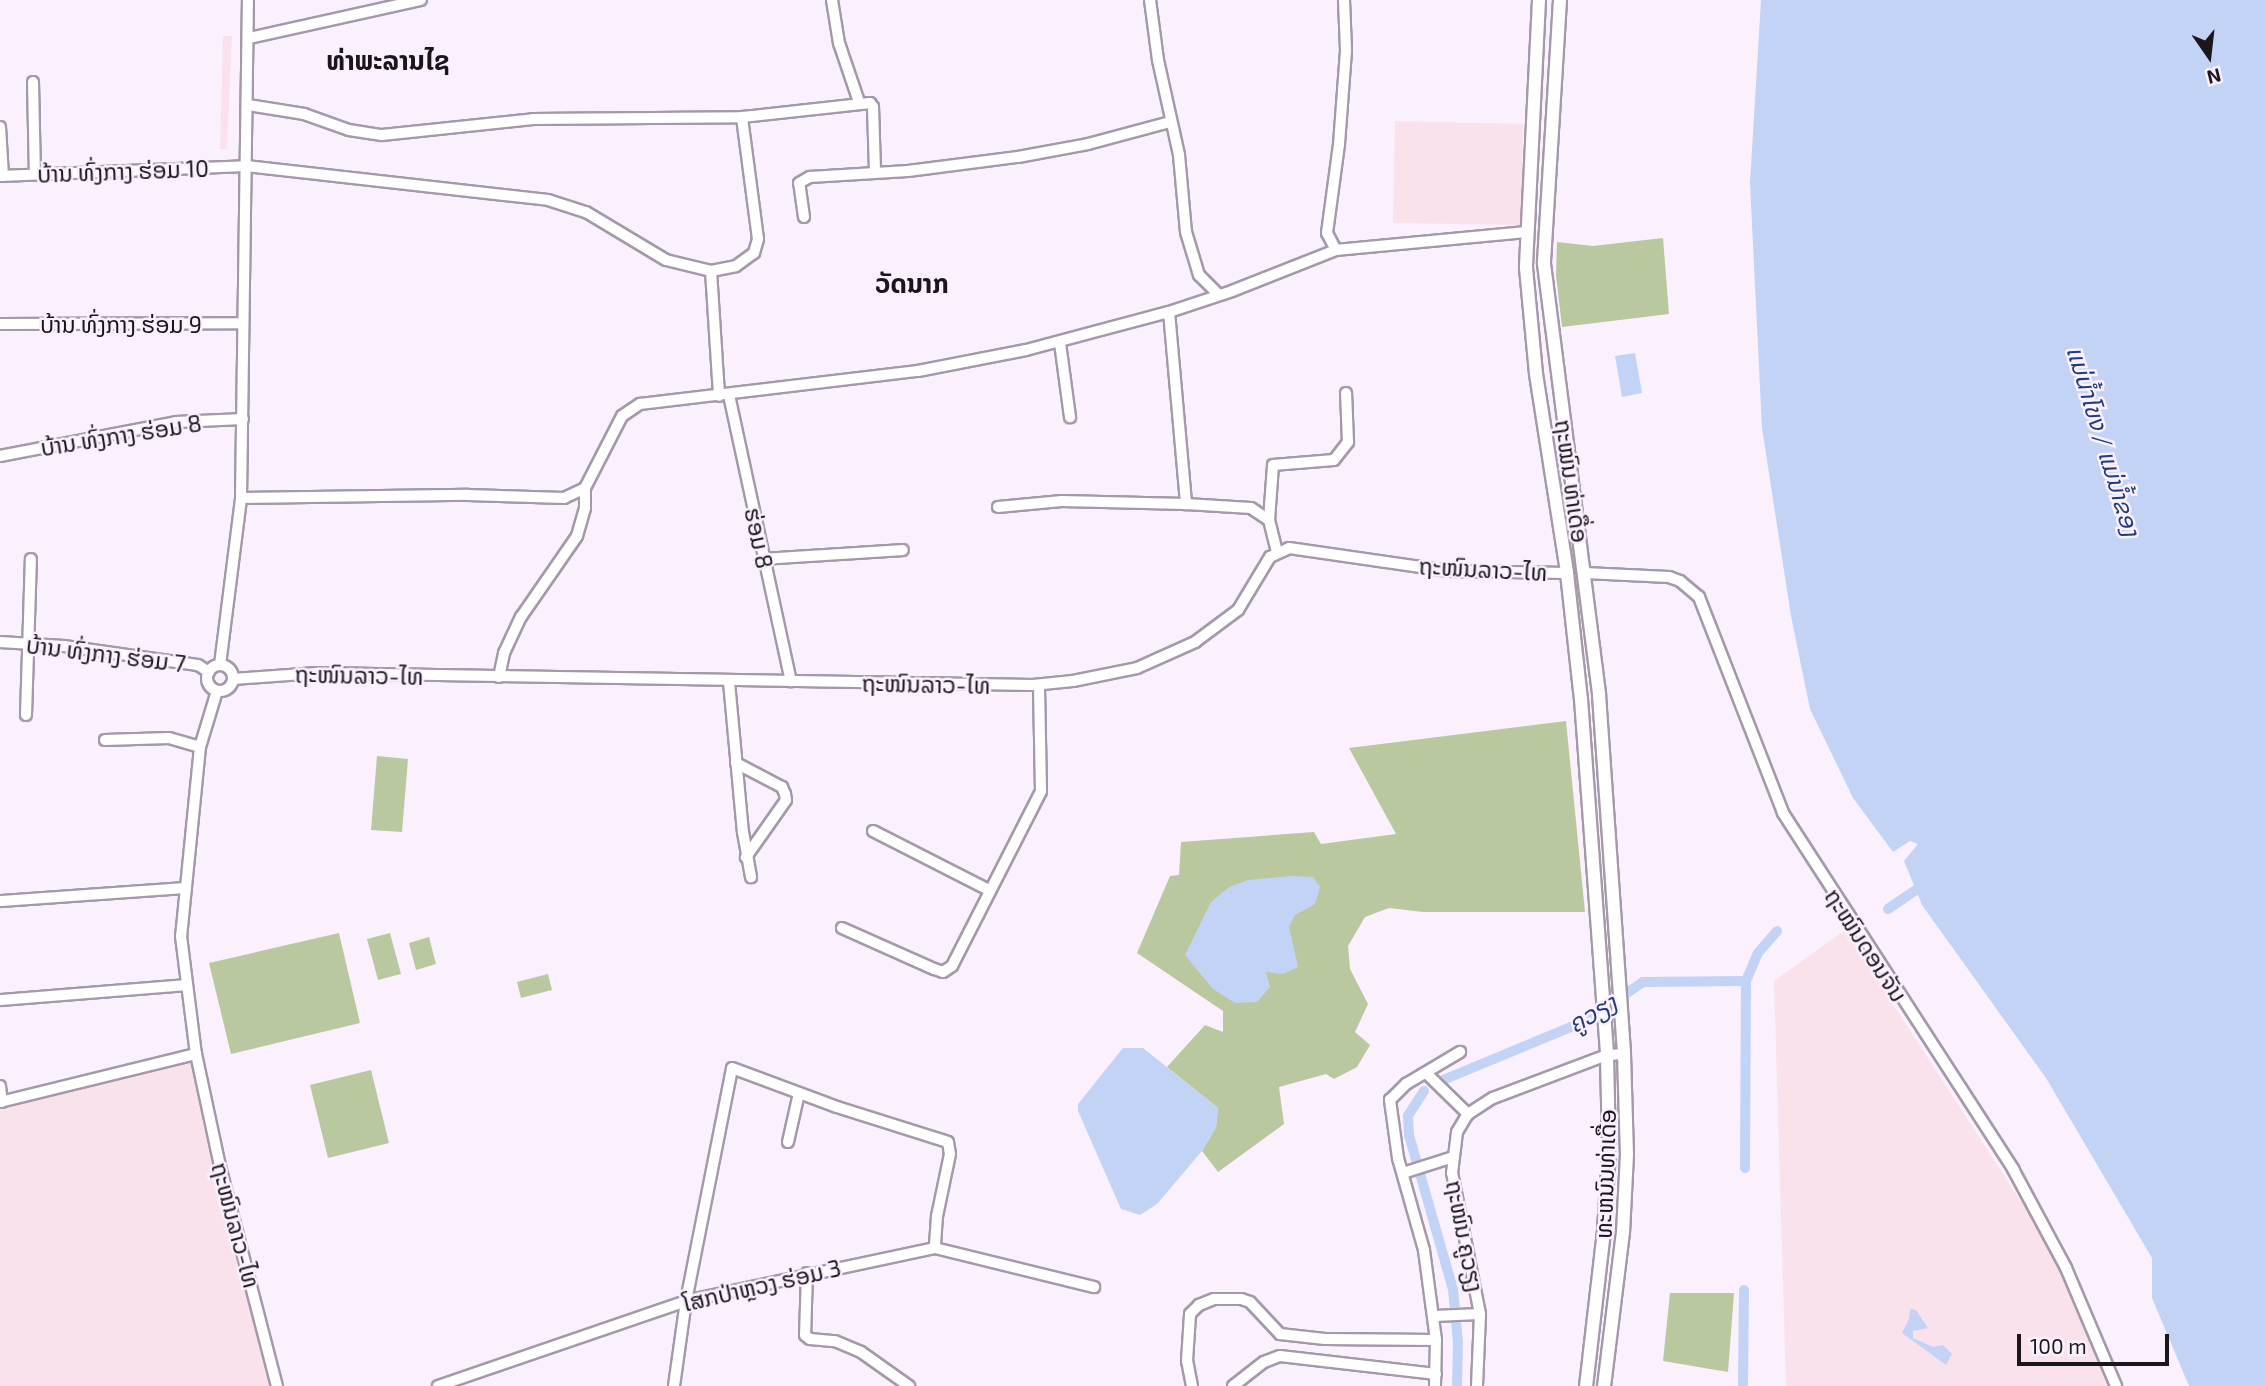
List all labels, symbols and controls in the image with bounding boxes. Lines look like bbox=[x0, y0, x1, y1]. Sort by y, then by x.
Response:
north arrow bbox=[2174, 21, 2244, 91]
district label: ທ່າພະລານໄຊ bbox=[326, 44, 450, 76]
text: N bbox=[2205, 64, 2224, 90]
street label: ບ້ານ ທົ່ງກາງ ຮ່ອມ 10 bbox=[37, 154, 209, 188]
district label: ວັດນາກ bbox=[875, 267, 949, 299]
street label: ບ້ານ ທົ່ງກາງ ຮ່ອມ 9 bbox=[40, 310, 202, 338]
water label: แม่น้ำโขง / ແມ່ນ້ຳຂອງ bbox=[2061, 342, 2147, 540]
street label: ບ້ານ ທົ່ງກາງ ຮ່ອມ 8 bbox=[38, 409, 204, 461]
street label: ຖະໝົນ ທ່າເດື່ອ bbox=[1550, 418, 1594, 544]
street label: ຮ່ອມ 8 bbox=[739, 505, 779, 571]
street label: ຖະໜົນລາວ-ໄທ bbox=[1418, 552, 1548, 586]
street label: ບ້ານ ທົ່ງກາງ ຮ່ອມ 7 bbox=[25, 631, 187, 677]
street label: ຖະໜົນລາວ-ໄທ bbox=[294, 660, 424, 690]
street label: ຖະໜົນລາວ-ໄທ bbox=[861, 669, 991, 699]
street label: ຖະໝົນດອນຈັນ bbox=[1819, 883, 1913, 1007]
water label: ຄູວຽງ bbox=[1563, 988, 1621, 1038]
street label: ທະຫນົນທ່າເດື່ອ bbox=[1589, 1109, 1621, 1239]
street label: ຖະໜົນລາວ-ໄທ bbox=[206, 1159, 266, 1291]
street label: ຖະໜົນ ຄູວຽງ bbox=[1441, 1178, 1489, 1294]
street label: ໂສກປ່າຫຼວງ ຮ່ອມ 3 bbox=[680, 1253, 844, 1317]
scale bar bbox=[2020, 1320, 2172, 1364]
text: 100 m bbox=[2030, 1333, 2087, 1358]

